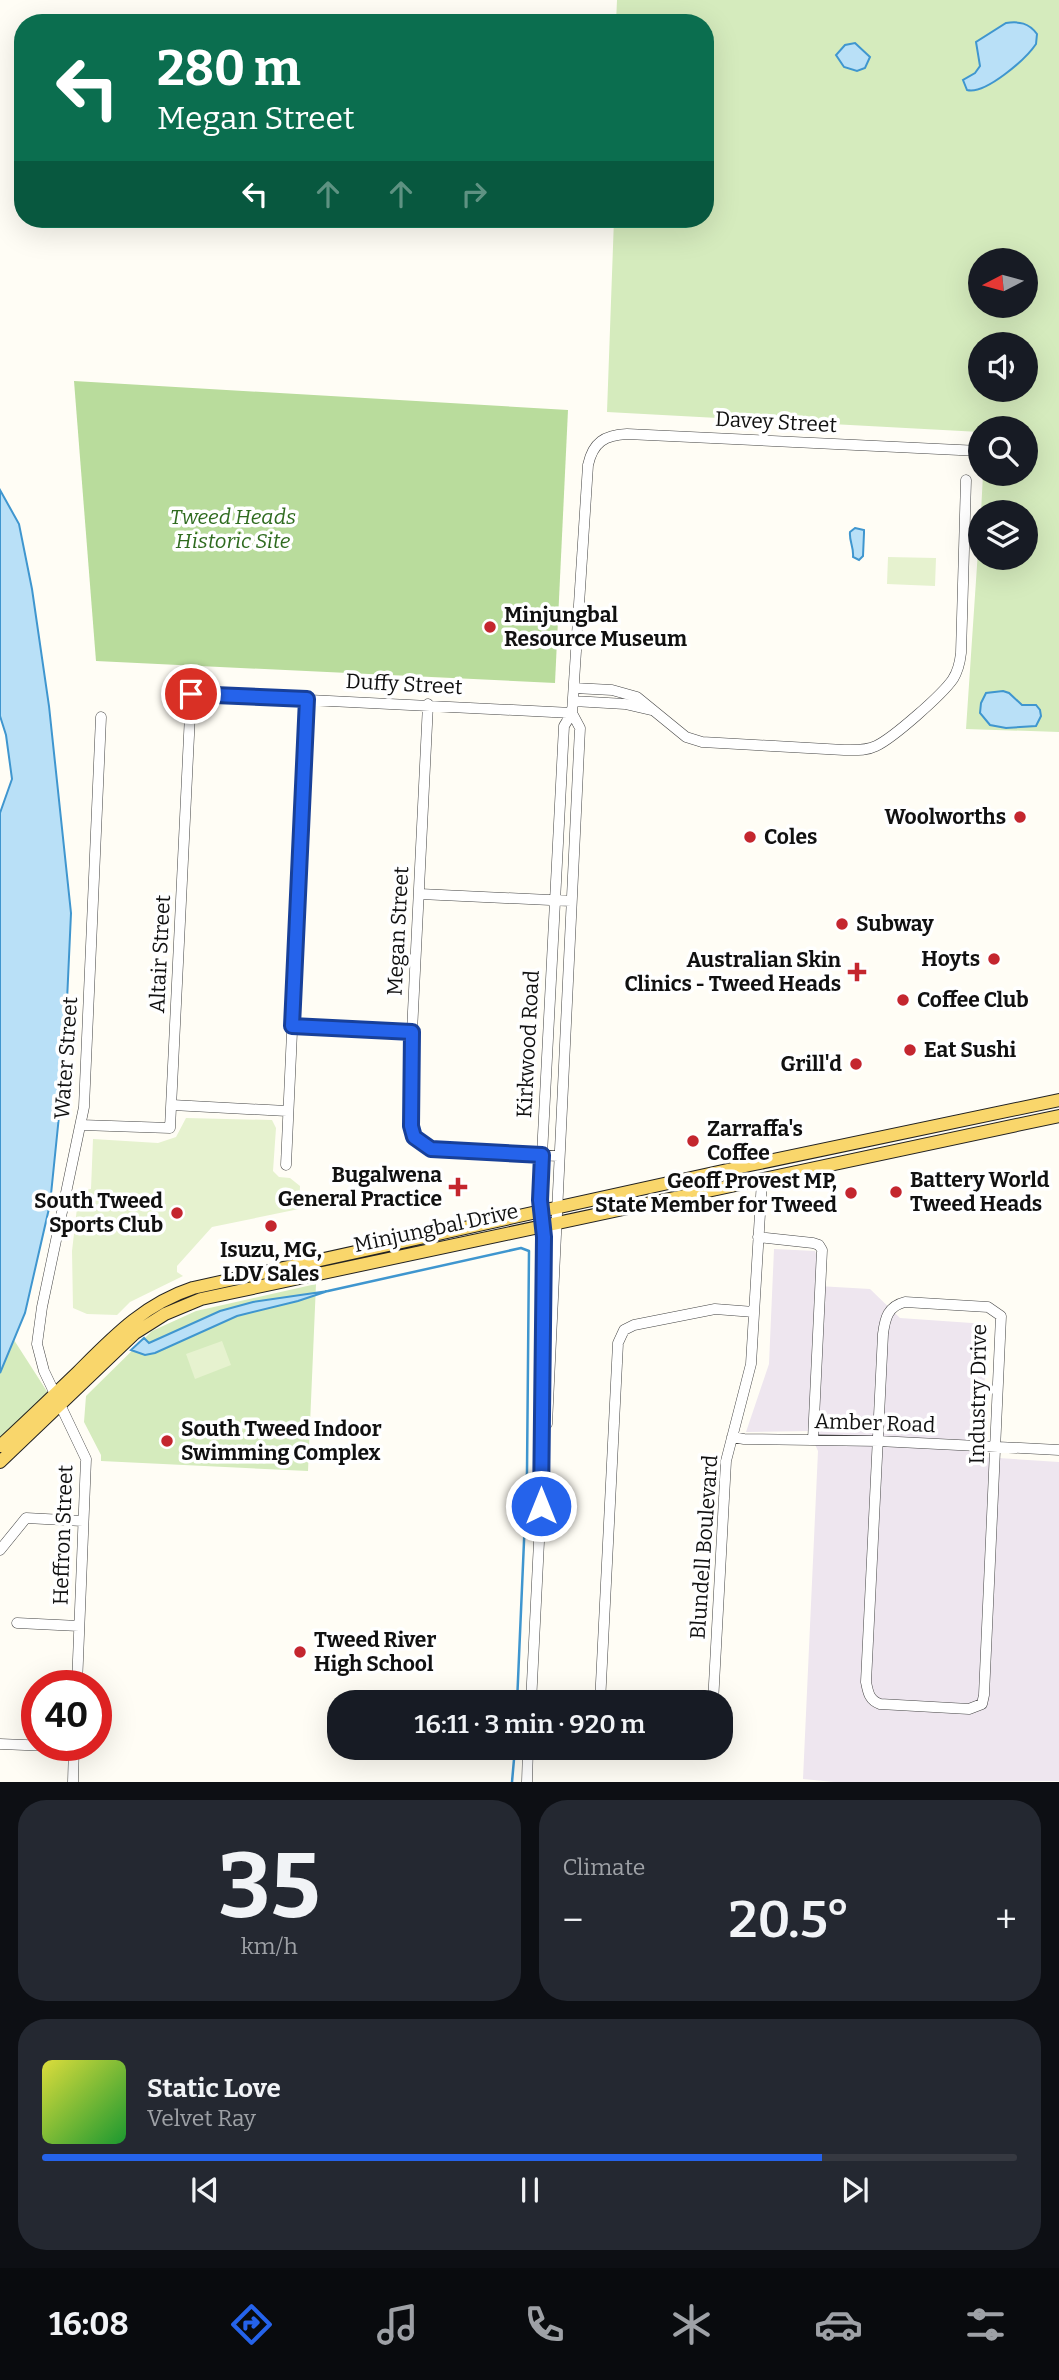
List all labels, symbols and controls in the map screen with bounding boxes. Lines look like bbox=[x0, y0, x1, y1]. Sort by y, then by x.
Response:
text: 280 m bbox=[157, 39, 301, 98]
icon: left bbox=[42, 42, 133, 133]
text: Megan Street bbox=[157, 99, 355, 137]
icon: left bbox=[236, 175, 274, 213]
icon: ahead bbox=[309, 175, 347, 213]
icon: ahead bbox=[382, 175, 420, 213]
icon: right bbox=[455, 175, 493, 213]
north arrow bbox=[968, 248, 1038, 318]
map controls bbox=[968, 248, 1038, 570]
button: sound bbox=[968, 332, 1038, 402]
street label: Davey Street bbox=[714, 406, 838, 438]
button: search bbox=[968, 416, 1038, 486]
button: layers bbox=[968, 500, 1038, 570]
park label: Tweed Heads Historic Site bbox=[170, 504, 296, 554]
place label: Minjungbal Resource Museum bbox=[504, 602, 687, 652]
marker: Minjungbal Resource Museum bbox=[482, 619, 498, 635]
pin bbox=[161, 664, 221, 724]
street label: Duffy Street bbox=[345, 668, 463, 700]
icon: arrive bbox=[172, 675, 210, 713]
place label: Woolworths bbox=[885, 804, 1006, 830]
marker: Woolworths bbox=[1012, 809, 1028, 825]
place label: Coles bbox=[764, 824, 817, 850]
marker: Coles bbox=[742, 829, 758, 845]
street label: Megan Street bbox=[382, 865, 414, 996]
street label: Altair Street bbox=[144, 894, 176, 1014]
place label: Subway bbox=[856, 911, 934, 937]
marker: Subway bbox=[834, 916, 850, 932]
place label: Hoyts bbox=[921, 946, 980, 972]
place label: Australian Skin Clinics - Tweed Heads bbox=[624, 947, 841, 997]
marker: Hoyts bbox=[986, 951, 1002, 967]
marker: Australian Skin Clinics - Tweed Heads bbox=[847, 962, 867, 982]
street label: Kirkwood Road bbox=[511, 969, 545, 1119]
place label: Coffee Club bbox=[917, 987, 1029, 1013]
marker: Coffee Club bbox=[895, 992, 911, 1008]
street label: Water Street bbox=[49, 995, 83, 1120]
place label: Eat Sushi bbox=[924, 1037, 1017, 1063]
marker: Eat Sushi bbox=[902, 1042, 918, 1058]
place label: Grill'd bbox=[781, 1051, 842, 1077]
marker: Grill'd bbox=[848, 1056, 864, 1072]
place label: Zarraffa's Coffee bbox=[707, 1116, 803, 1166]
marker: Zarraffa's Coffee bbox=[685, 1133, 701, 1149]
place label: Bugalwena General Practice bbox=[278, 1162, 442, 1212]
place label: Battery World Tweed Heads bbox=[910, 1167, 1050, 1217]
place label: Geoff Provest MP, State Member for Tweed bbox=[595, 1168, 837, 1218]
marker: Bugalwena General Practice bbox=[448, 1177, 468, 1197]
marker: Battery World Tweed Heads bbox=[888, 1184, 904, 1200]
marker: Geoff Provest MP, State Member for Tweed bbox=[843, 1185, 859, 1201]
place label: South Tweed Sports Club bbox=[34, 1188, 163, 1238]
street label: Minjungbal Drive bbox=[351, 1198, 521, 1258]
marker: South Tweed Sports Club bbox=[169, 1205, 185, 1221]
marker: Isuzu, MG, LDV Sales bbox=[263, 1218, 279, 1234]
place label: Isuzu, MG, LDV Sales bbox=[220, 1237, 322, 1287]
street label: Industry Drive bbox=[964, 1324, 992, 1464]
street label: Amber Road bbox=[814, 1408, 936, 1438]
place label: South Tweed Indoor Swimming Complex bbox=[181, 1416, 382, 1466]
marker: South Tweed Indoor Swimming Complex bbox=[159, 1433, 175, 1449]
street label: Blundell Boulevard bbox=[685, 1454, 723, 1640]
street label: Heffron Street bbox=[48, 1464, 78, 1605]
position arrow bbox=[504, 1469, 578, 1543]
place label: Tweed River High School bbox=[314, 1627, 436, 1677]
marker: Tweed River High School bbox=[292, 1644, 308, 1660]
speed limit sign: 40 bbox=[21, 1670, 112, 1761]
text: 16:11 · 3 min · 920 m bbox=[415, 1709, 645, 1740]
text: 35 bbox=[218, 1832, 320, 1941]
text: Climate bbox=[563, 1853, 645, 1881]
text: 20.5° bbox=[729, 1888, 850, 1951]
text: − bbox=[563, 1897, 583, 1943]
text: + bbox=[995, 1897, 1017, 1943]
text: km/h bbox=[241, 1932, 298, 1960]
text: Static Love bbox=[147, 2073, 281, 2104]
text: Velvet Ray bbox=[147, 2104, 256, 2132]
icon: previous bbox=[186, 2171, 224, 2209]
icon: pause bbox=[511, 2171, 549, 2209]
icon: next bbox=[836, 2171, 874, 2209]
icon: directions bbox=[227, 2300, 276, 2349]
icon: music bbox=[373, 2300, 422, 2349]
icon: phone bbox=[520, 2300, 569, 2349]
icon: climate bbox=[667, 2300, 716, 2349]
icon: car bbox=[814, 2300, 863, 2349]
icon: filters bbox=[961, 2300, 1010, 2349]
text: 16:08 bbox=[49, 2305, 129, 2343]

